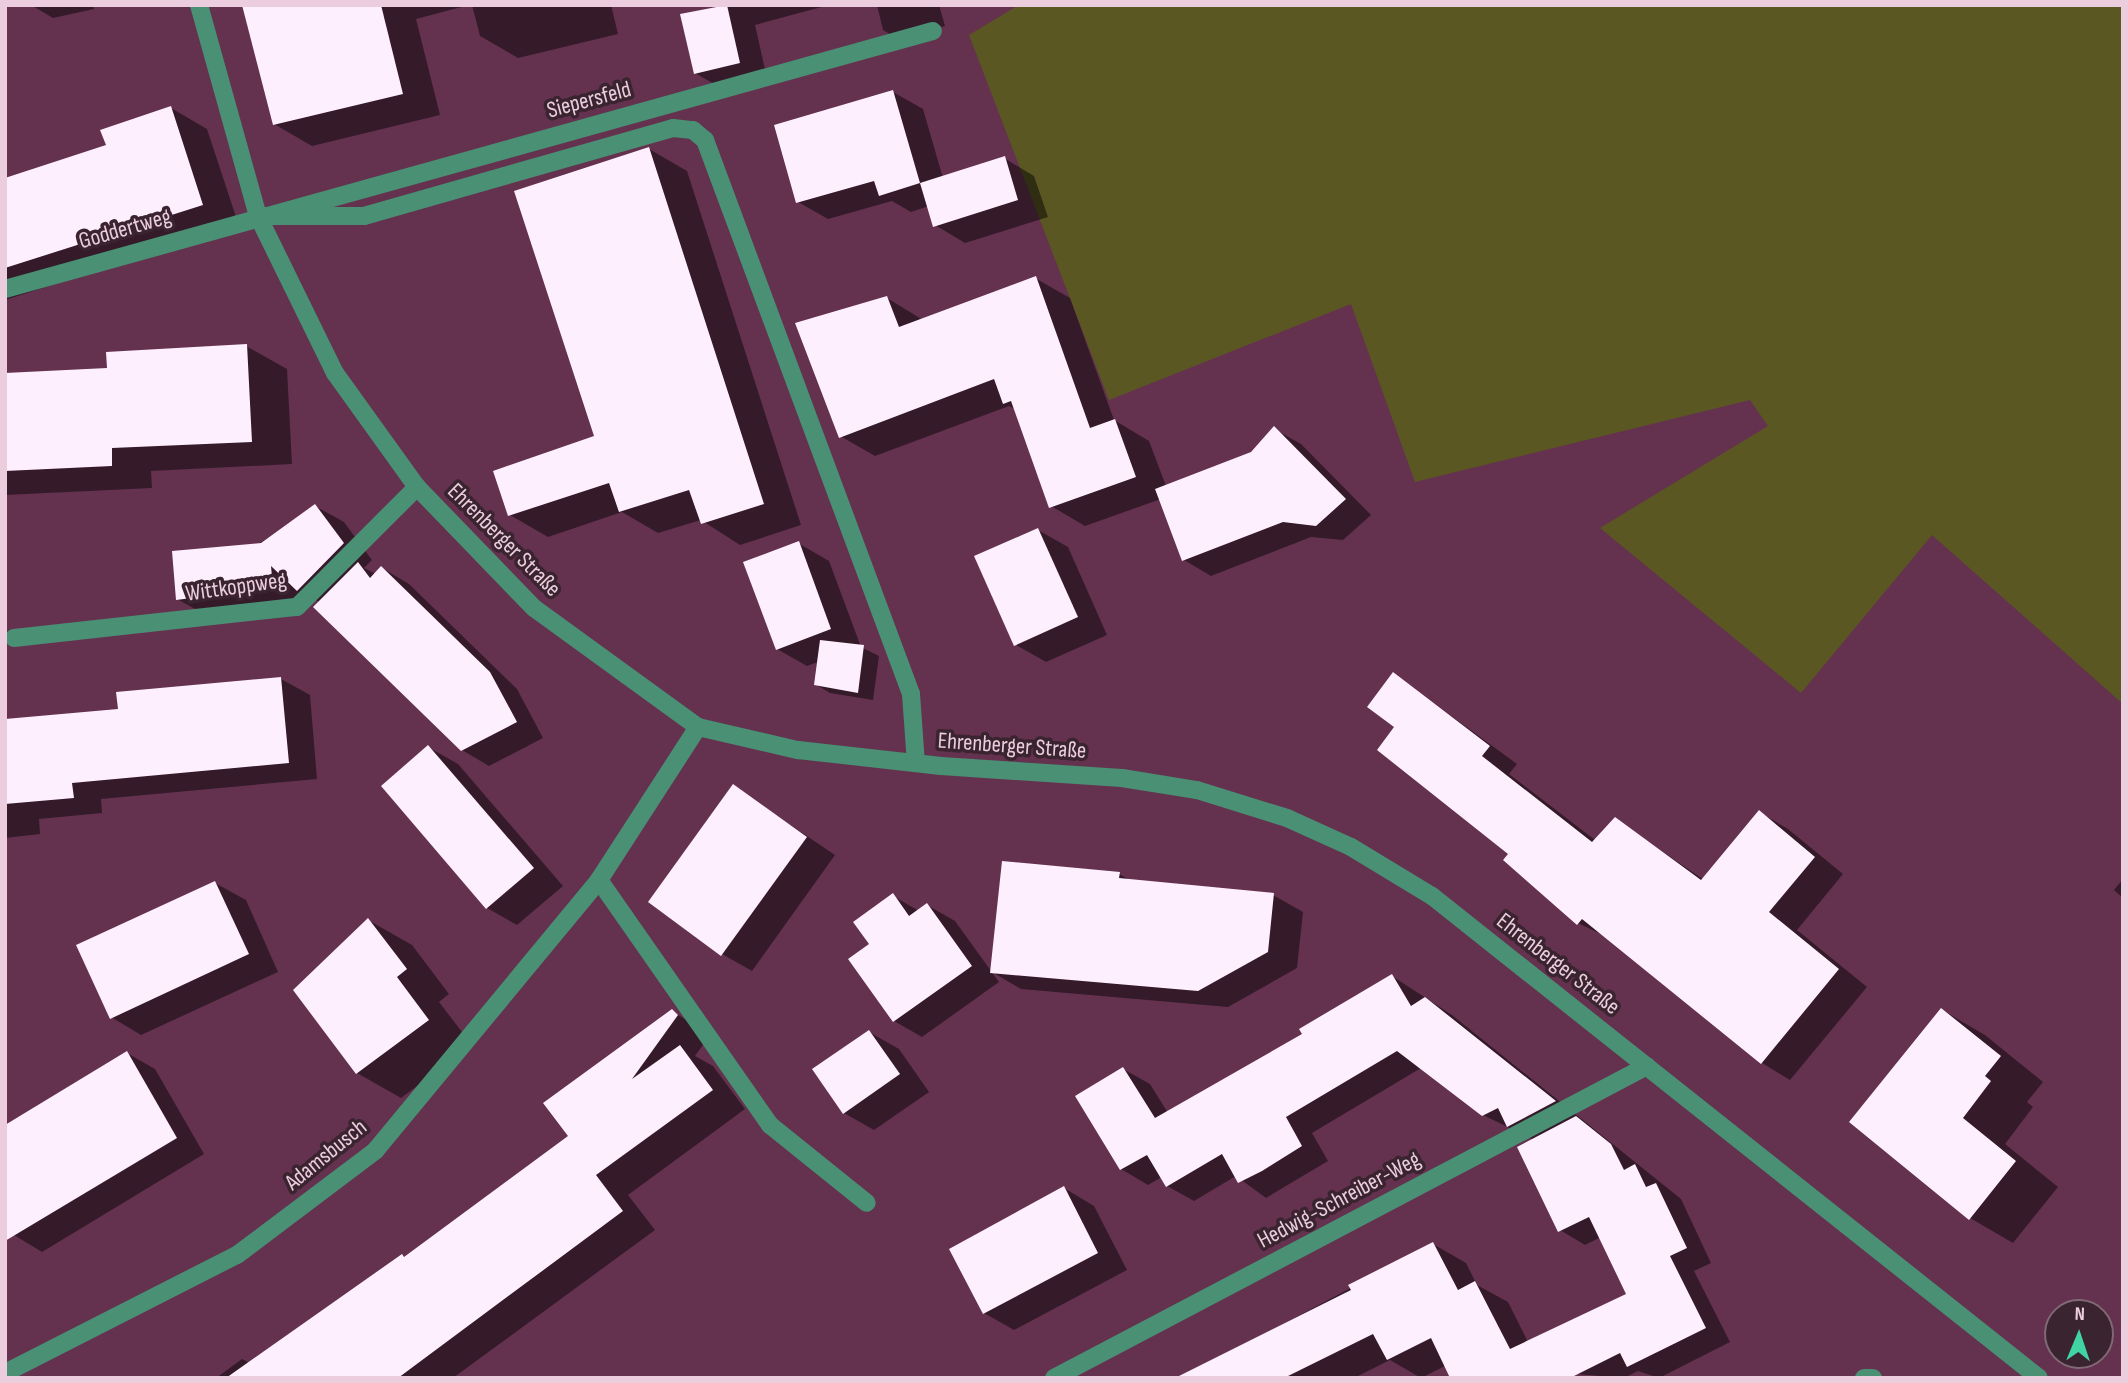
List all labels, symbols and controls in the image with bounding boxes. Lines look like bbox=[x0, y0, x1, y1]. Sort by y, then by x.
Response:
street label: Siepersfeld bbox=[544, 76, 634, 124]
street label: Goddertweg bbox=[76, 203, 174, 255]
street label: Ehrenberger Straße bbox=[442, 478, 566, 602]
street label: Wittkoppweg bbox=[184, 566, 288, 608]
street label: Ehrenberger Straße bbox=[937, 727, 1087, 765]
street label: Ehrenberger Straße bbox=[1491, 907, 1625, 1021]
street label: Adamsbusch bbox=[279, 1114, 373, 1196]
street label: Hedwig-Schreiber-Weg bbox=[1253, 1145, 1425, 1255]
north arrow bbox=[2044, 1299, 2114, 1369]
text: N bbox=[2074, 1303, 2085, 1326]

